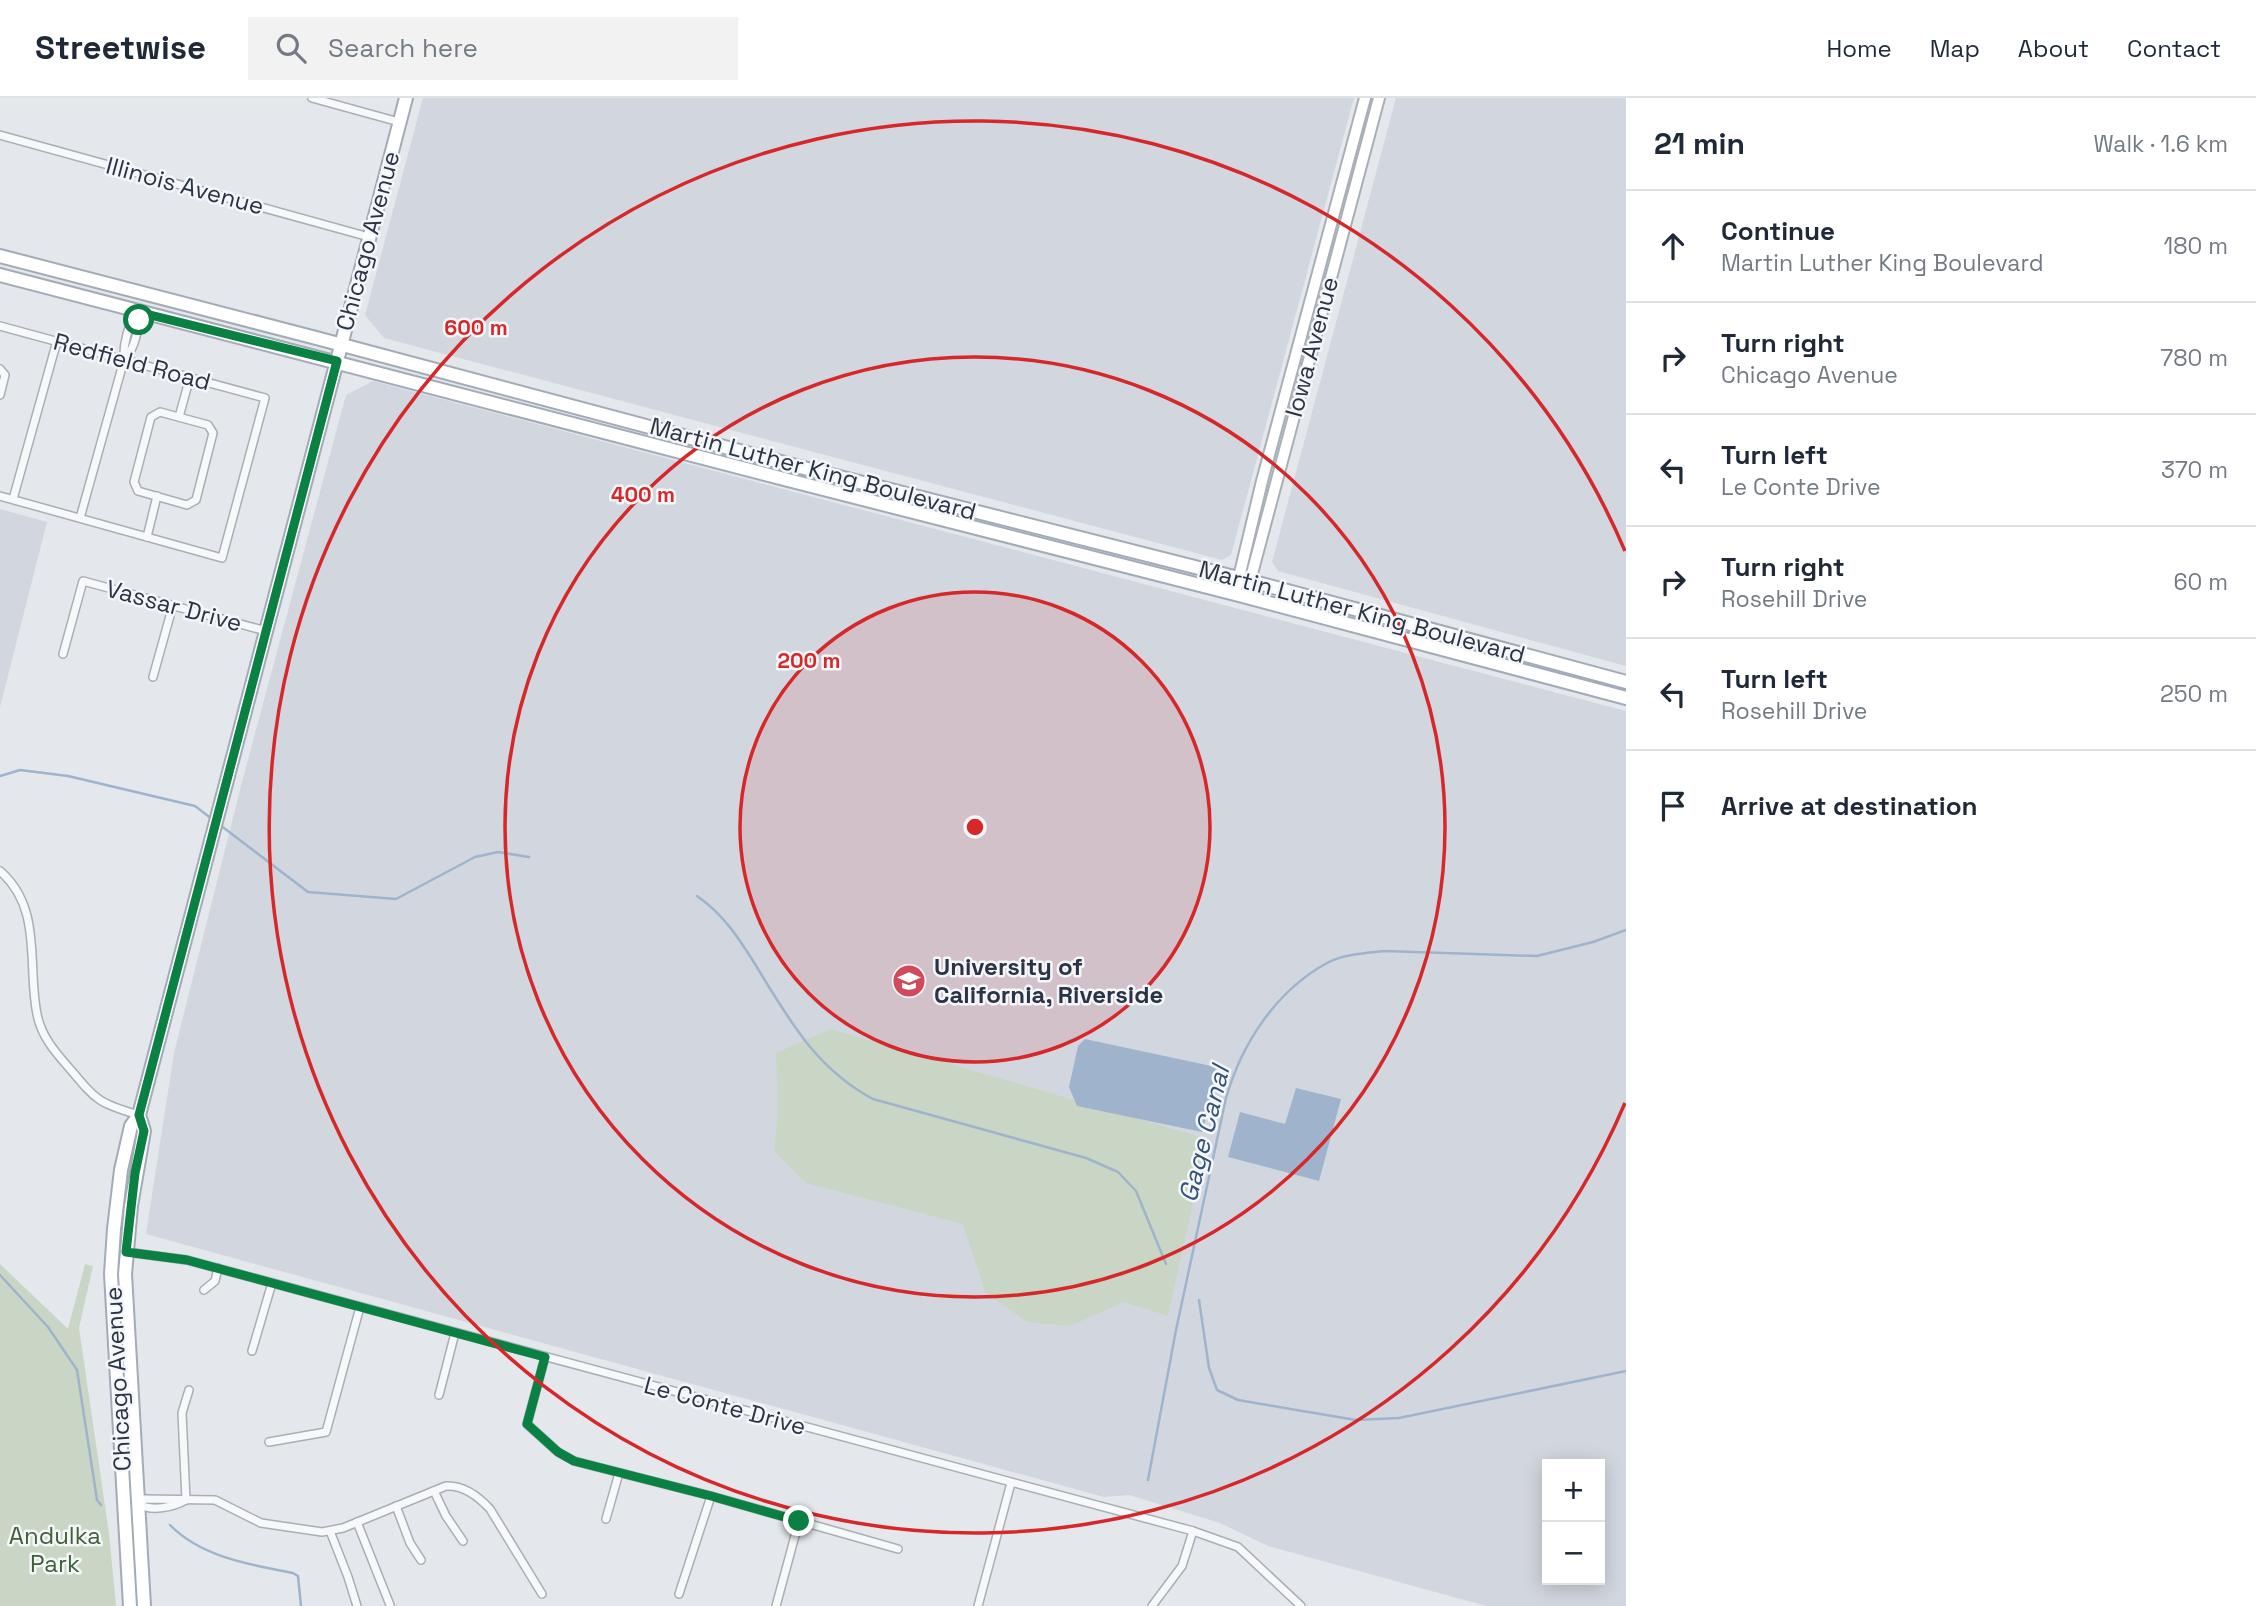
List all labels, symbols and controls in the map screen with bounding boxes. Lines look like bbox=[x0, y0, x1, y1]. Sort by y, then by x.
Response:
search box bbox=[248, 17, 738, 80]
text: Streetwise bbox=[35, 27, 206, 69]
icon: search bbox=[272, 29, 310, 67]
text: Search here bbox=[328, 31, 478, 65]
text: Home bbox=[1826, 33, 1892, 64]
text: Map bbox=[1930, 33, 1980, 64]
text: About bbox=[2018, 33, 2089, 64]
text: Contact bbox=[2127, 33, 2221, 64]
text: 21 min bbox=[1654, 124, 1745, 163]
text: Walk · 1.6 km bbox=[2093, 129, 2228, 159]
street label: Chicago Avenue bbox=[329, 148, 406, 334]
street label: Illinois Avenue bbox=[103, 150, 267, 221]
text: Continue bbox=[1721, 214, 1835, 248]
icon: ahead bbox=[1654, 227, 1692, 265]
text: 180 m bbox=[2164, 231, 2228, 261]
text: Martin Luther King Boulevard bbox=[1721, 248, 2043, 278]
street label: Iowa Avenue bbox=[1278, 273, 1345, 420]
route start bbox=[123, 304, 154, 335]
text: 600 m bbox=[444, 314, 508, 341]
street label: Redfield Road bbox=[50, 326, 214, 397]
text: Turn right bbox=[1721, 326, 1845, 360]
icon: right bbox=[1654, 339, 1692, 377]
text: 780 m bbox=[2160, 343, 2228, 373]
text: Chicago Avenue bbox=[1721, 360, 1898, 390]
street label: Martin Luther King Boulevard bbox=[647, 410, 980, 527]
text: Turn left bbox=[1721, 438, 1828, 472]
icon: left bbox=[1654, 451, 1692, 489]
text: 370 m bbox=[2161, 455, 2228, 485]
text: Le Conte Drive bbox=[1721, 472, 1881, 502]
text: 400 m bbox=[611, 481, 675, 508]
text: Turn right bbox=[1721, 550, 1845, 584]
street label: Martin Luther King Boulevard bbox=[1196, 553, 1529, 670]
icon: right bbox=[1654, 563, 1692, 601]
text: 60 m bbox=[2173, 567, 2228, 597]
street label: Vassar Drive bbox=[103, 573, 245, 639]
text: Rosehill Drive bbox=[1721, 584, 1867, 614]
text: 200 m bbox=[778, 647, 840, 674]
text: Turn left bbox=[1721, 662, 1828, 696]
icon: left bbox=[1654, 675, 1692, 713]
text: 250 m bbox=[2160, 679, 2228, 709]
text: Rosehill Drive bbox=[1721, 696, 1867, 726]
icon: arrive bbox=[1654, 787, 1692, 825]
text: Arrive at destination bbox=[1721, 789, 1978, 823]
centre of rings bbox=[963, 815, 987, 839]
place label: University of California, Riverside bbox=[934, 951, 1163, 1010]
school or university icon: University of California, Riverside bbox=[890, 962, 928, 1000]
water label: Gage Canal bbox=[1171, 1060, 1238, 1206]
street label: Chicago Avenue bbox=[97, 1286, 138, 1472]
street label: Le Conte Drive bbox=[641, 1369, 810, 1442]
map controls bbox=[1542, 1459, 1605, 1585]
button: + bbox=[1542, 1459, 1605, 1522]
route end bbox=[783, 1505, 814, 1536]
park label: Andulka Park bbox=[9, 1520, 101, 1579]
button: − bbox=[1542, 1522, 1605, 1585]

